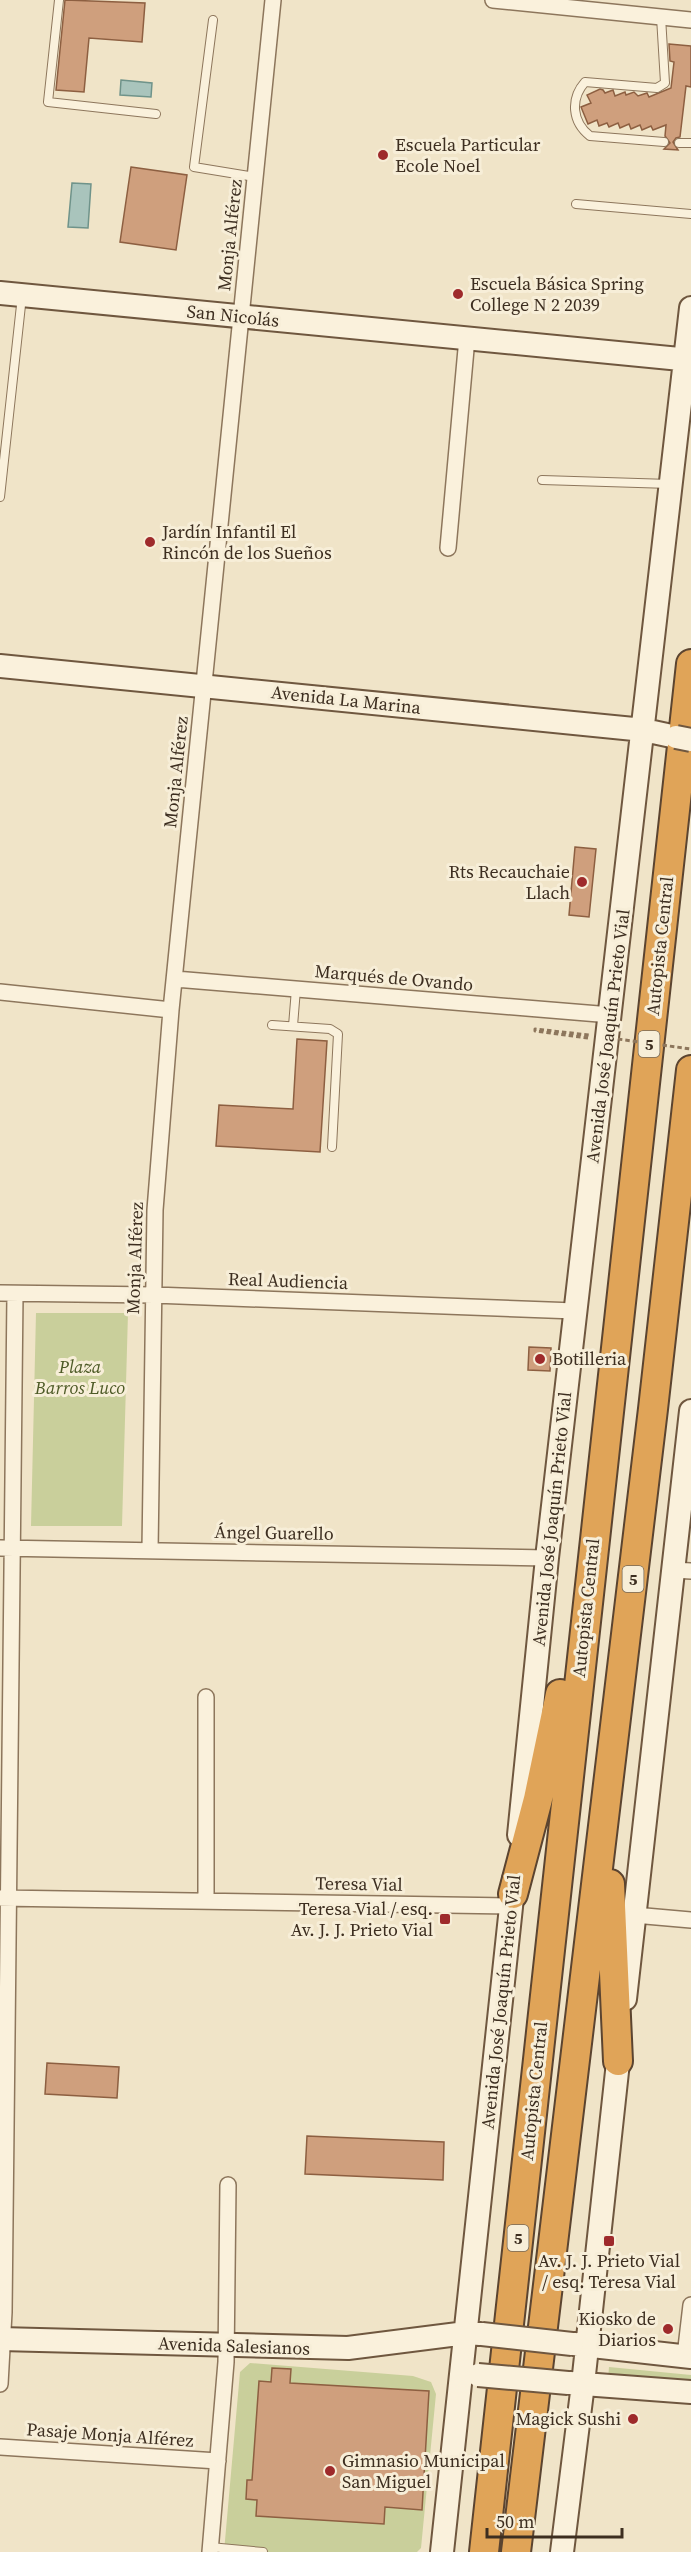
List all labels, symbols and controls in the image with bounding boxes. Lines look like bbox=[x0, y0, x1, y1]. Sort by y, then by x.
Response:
place label: Escuela Particular Ecole Noel bbox=[395, 132, 541, 178]
marker: Escuela Particular Ecole Noel bbox=[376, 148, 390, 162]
street label: Monja Alférez bbox=[211, 178, 248, 292]
place label: Escuela Básica Spring College N 2 2039 bbox=[470, 271, 644, 317]
marker: Escuela Básica Spring College N 2 2039 bbox=[451, 287, 465, 301]
street label: San Nicolás bbox=[186, 298, 281, 333]
place label: Jardín Infantil El Rincón de los Sueños bbox=[161, 519, 332, 565]
marker: Jardín Infantil El Rincón de los Sueños bbox=[143, 535, 157, 549]
street label: Avenida La Marina bbox=[270, 679, 423, 720]
street label: Monja Alférez bbox=[157, 715, 194, 829]
place label: Rts Recauchaie Llach bbox=[449, 859, 570, 905]
marker: Rts Recauchaie Llach bbox=[575, 875, 589, 889]
street label: Autopista Central bbox=[640, 875, 679, 1017]
street label: Avenida José Joaquín Prieto Vial bbox=[580, 908, 635, 1164]
street label: Marqués de Ovando bbox=[314, 958, 474, 997]
road number: 5 bbox=[638, 1031, 660, 1057]
street label: Monja Alférez bbox=[120, 1201, 149, 1315]
street label: Real Audiencia bbox=[228, 1266, 349, 1295]
place label: Botilleria bbox=[552, 1346, 627, 1371]
marker: Botilleria bbox=[533, 1352, 547, 1366]
park label: Plaza Barros Luco bbox=[34, 1354, 125, 1400]
street label: Avenida José Joaquín Prieto Vial bbox=[526, 1390, 577, 1647]
street label: Ángel Guarello bbox=[214, 1519, 334, 1546]
street label: Autopista Central bbox=[566, 1537, 605, 1679]
road number: 5 bbox=[622, 1566, 644, 1592]
street label: Teresa Vial bbox=[315, 1870, 403, 1897]
street label: Avenida José Joaquín Prieto Vial bbox=[475, 1873, 526, 2130]
place label: Teresa Vial / esq. Av. J. J. Prieto Vial bbox=[291, 1896, 433, 1942]
marker: Teresa Vial / esq. Av. J. J. Prieto Vial bbox=[438, 1912, 452, 1926]
street label: Autopista Central bbox=[514, 2020, 553, 2162]
road number: 5 bbox=[508, 2225, 528, 2251]
marker: Av. J. J. Prieto Vial / esq. Teresa Vial bbox=[602, 2234, 616, 2248]
place label: Av. J. J. Prieto Vial / esq. Teresa Vial bbox=[538, 2248, 680, 2294]
place label: Kiosko de Diarios bbox=[578, 2306, 656, 2352]
marker: Kiosko de Diarios bbox=[661, 2322, 675, 2336]
street label: Avenida Salesianos bbox=[158, 2330, 311, 2361]
place label: Magick Sushi bbox=[515, 2406, 621, 2431]
marker: Magick Sushi bbox=[626, 2412, 640, 2426]
street label: Pasaje Monja Alférez bbox=[26, 2416, 194, 2453]
place label: Gimnasio Municipal San Miguel bbox=[342, 2448, 505, 2494]
marker: Gimnasio Municipal San Miguel bbox=[323, 2464, 337, 2478]
scale bar bbox=[487, 2501, 622, 2539]
text: 50 m bbox=[496, 2509, 534, 2534]

